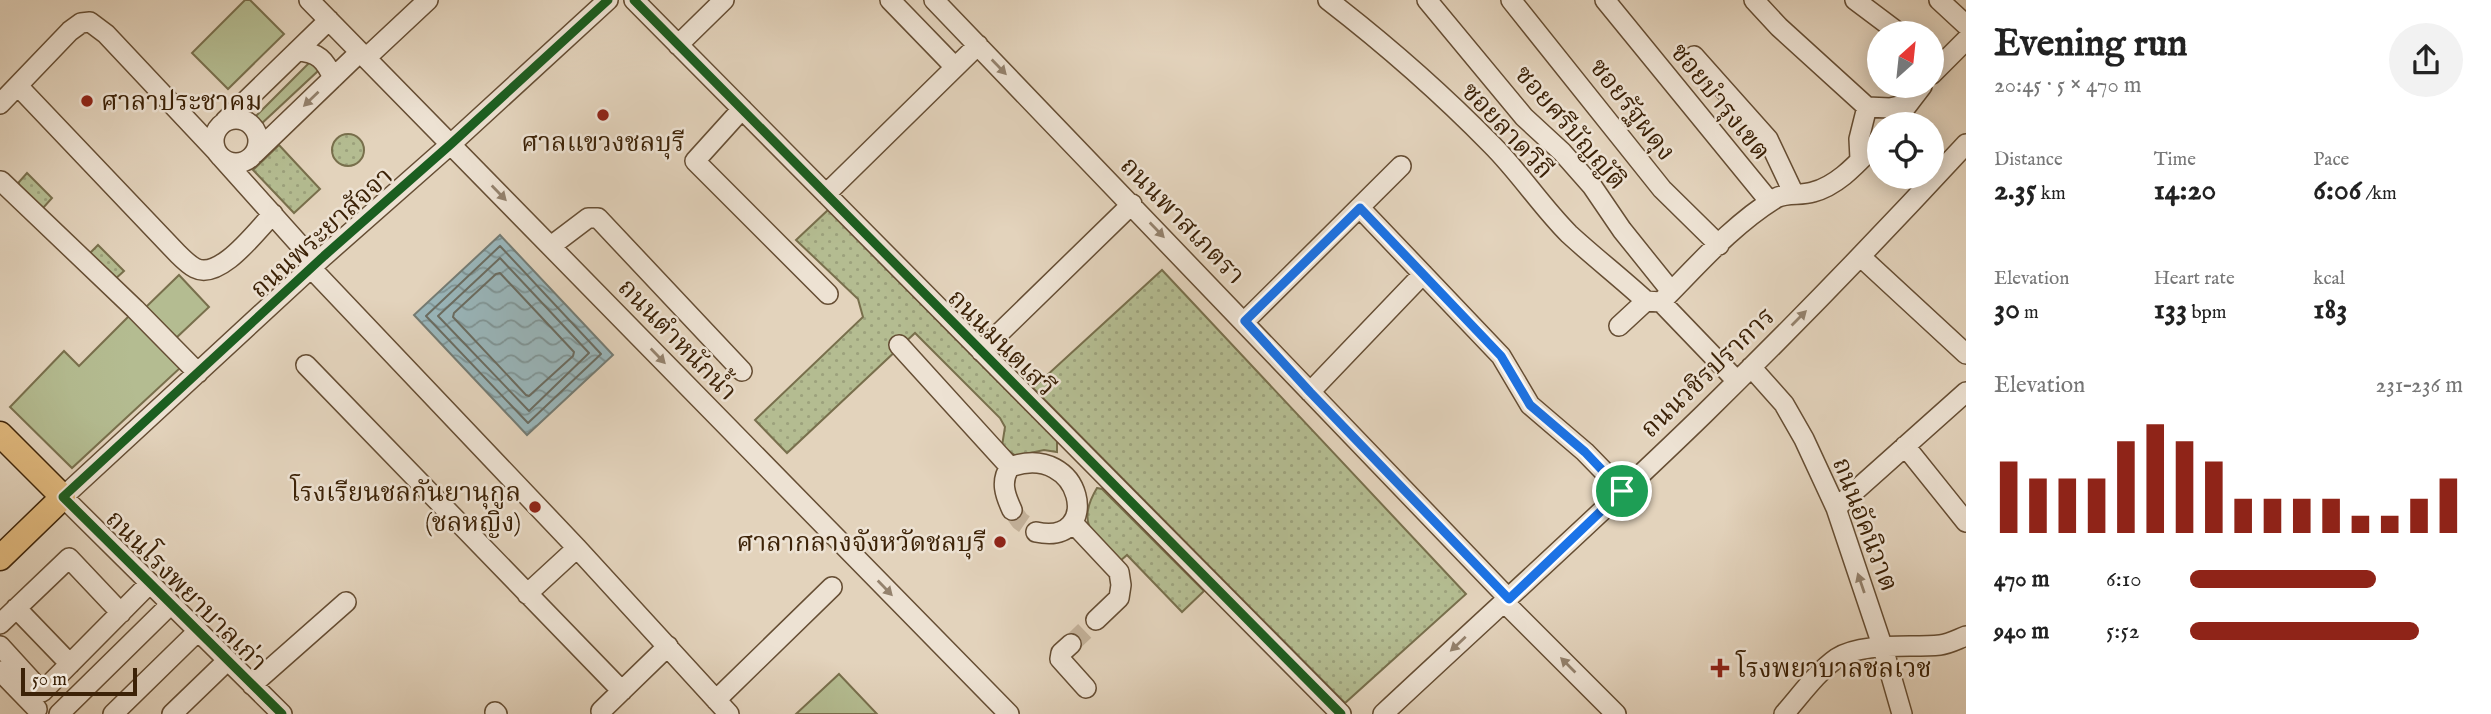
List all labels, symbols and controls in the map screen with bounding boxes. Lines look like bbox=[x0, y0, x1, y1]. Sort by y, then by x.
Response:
north arrow bbox=[1867, 21, 1944, 98]
map controls bbox=[1867, 21, 1944, 189]
text: Evening run bbox=[1994, 21, 2188, 69]
button: share bbox=[2389, 23, 2463, 97]
street label: ซอยบำรุงเขต bbox=[1662, 37, 1777, 167]
street label: ซอยรัฐผดุง bbox=[1582, 52, 1682, 168]
one-way arrow bbox=[990, 58, 1007, 75]
street label: ซอยศรีบัญญัติ bbox=[1507, 59, 1633, 197]
text: 20:45 · 5 × 470 m bbox=[1994, 71, 2142, 100]
street label: ซอยลาดวิถี bbox=[1454, 76, 1560, 186]
place label: ศาลาประชาคม bbox=[101, 86, 262, 119]
one-way arrow bbox=[302, 91, 319, 108]
marker: ศาลาประชาคม bbox=[79, 93, 95, 109]
marker: ศาลแขวงชลบุรี bbox=[595, 107, 611, 123]
button: locate bbox=[1867, 112, 1944, 189]
place label: ศาลแขวงชลบุรี bbox=[521, 127, 685, 160]
text: Distance bbox=[1994, 148, 2063, 172]
text: Time bbox=[2154, 148, 2196, 172]
text: Pace bbox=[2313, 148, 2349, 172]
street label: ถนนพาสเภตรา bbox=[1113, 150, 1251, 292]
street label: ถนนพระยาสัจจา bbox=[244, 160, 400, 306]
text: 2.35 bbox=[1994, 172, 2037, 210]
text: 14:20 bbox=[2154, 172, 2216, 210]
text: 6:06 bbox=[2313, 172, 2361, 210]
text: km bbox=[2037, 182, 2066, 206]
text: /km bbox=[2361, 182, 2397, 206]
one-way arrow bbox=[490, 184, 506, 201]
one-way arrow bbox=[1148, 221, 1164, 238]
text: Elevation bbox=[1994, 267, 2069, 291]
text: Heart rate bbox=[2154, 267, 2235, 291]
text: kcal bbox=[2313, 267, 2345, 291]
street label: ถนนตำหนักน้ำ bbox=[610, 269, 746, 408]
street label: ถนนมนตเสวี bbox=[940, 282, 1062, 404]
text: 30 bbox=[1994, 291, 2020, 329]
text: 133 bbox=[2154, 291, 2187, 329]
text: 183 bbox=[2313, 291, 2347, 329]
street label: ถนนวชิรปราการ bbox=[1634, 301, 1782, 446]
text: m bbox=[2020, 301, 2039, 325]
text: bpm bbox=[2187, 301, 2226, 325]
one-way arrow bbox=[1791, 310, 1808, 327]
one-way arrow bbox=[649, 347, 666, 364]
text: Elevation bbox=[1994, 371, 2085, 400]
text: 231–236 m bbox=[2375, 371, 2463, 400]
street label: ถนนอัคนิวาต bbox=[1824, 453, 1905, 596]
pin bbox=[1592, 461, 1652, 521]
icon: arrive bbox=[1603, 472, 1641, 510]
place label: โรงเรียนชลกันยานุกูล (ชลหญิง) bbox=[289, 474, 521, 540]
marker: โรงเรียนชลกันยานุกูล (ชลหญิง) bbox=[527, 499, 543, 515]
street label: ถนนโรงพยาบาลเก่า bbox=[98, 501, 276, 679]
place label: ศาลากลางจังหวัดชลบุรี bbox=[737, 527, 986, 560]
marker: ศาลากลางจังหวัดชลบุรี bbox=[992, 534, 1008, 550]
text: 470 m bbox=[1994, 565, 2049, 594]
text: 6:10 bbox=[2106, 565, 2142, 594]
one-way arrow bbox=[1855, 573, 1866, 594]
one-way arrow bbox=[877, 579, 893, 596]
text: 940 m bbox=[1994, 617, 2049, 646]
text: 5:52 bbox=[2106, 617, 2139, 646]
one-way arrow bbox=[1450, 635, 1467, 651]
place label: โรงพยาบาลชลเวช bbox=[1735, 650, 1932, 686]
one-way arrow bbox=[1560, 658, 1577, 674]
marker: โรงพยาบาลชลเวช bbox=[1710, 658, 1730, 678]
scale bar bbox=[21, 665, 136, 697]
text: 50 m bbox=[32, 668, 67, 692]

